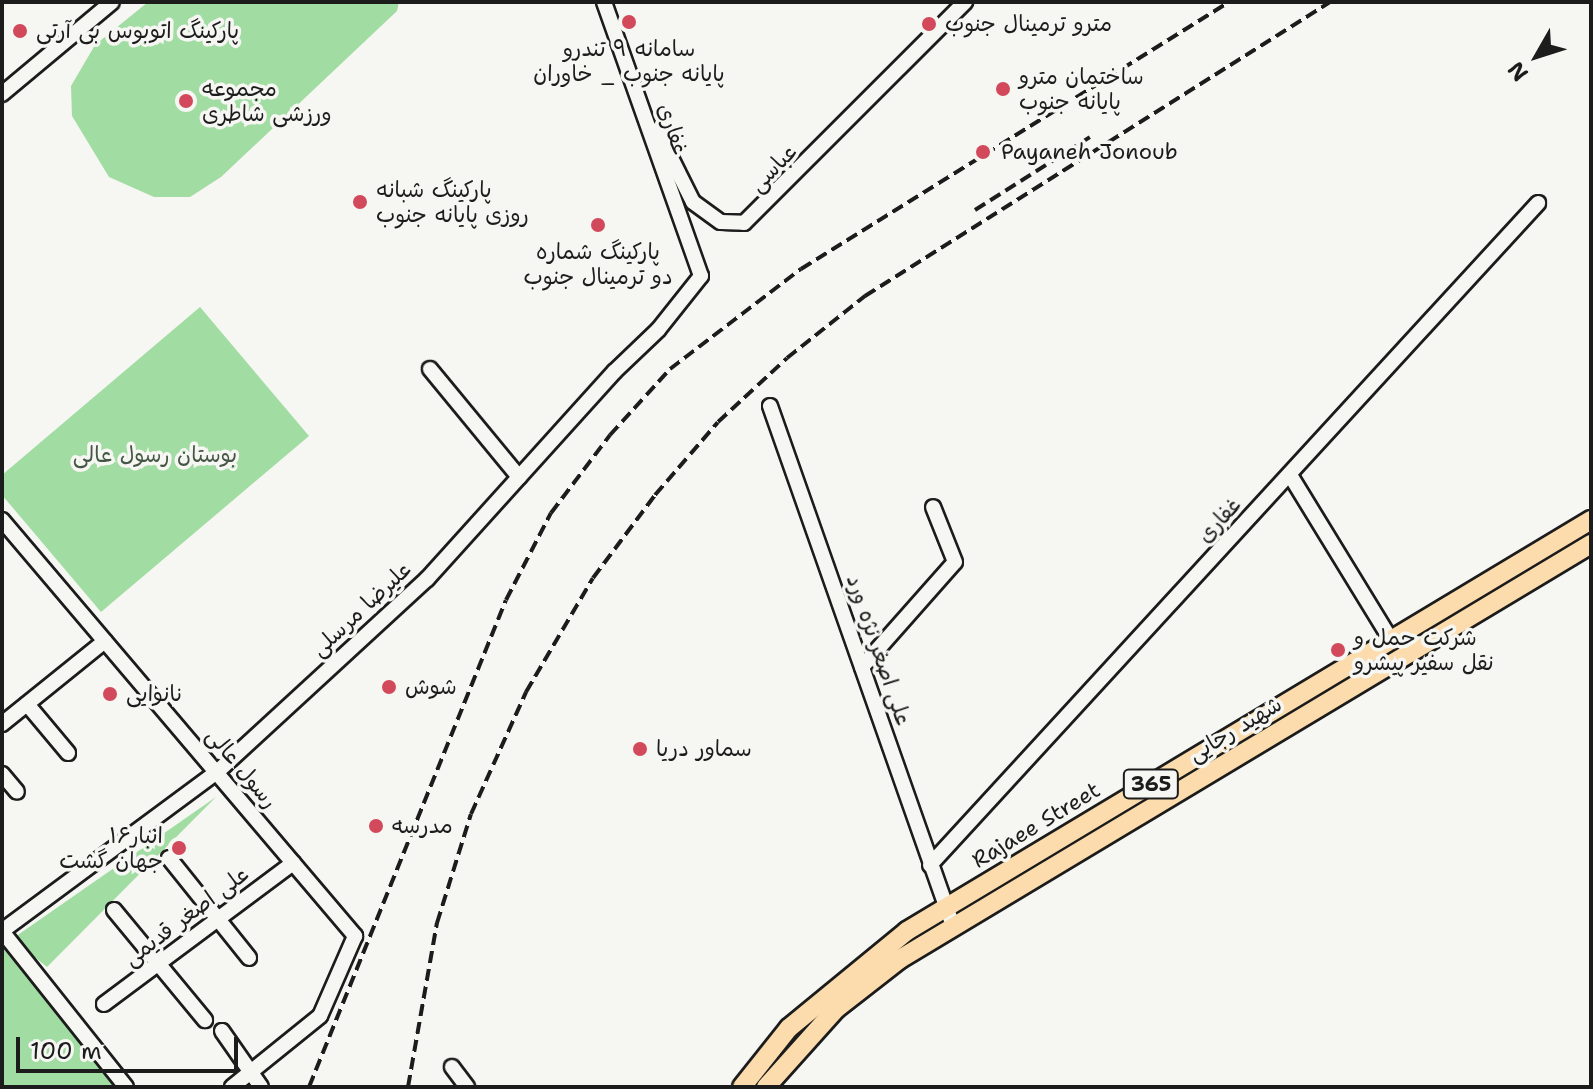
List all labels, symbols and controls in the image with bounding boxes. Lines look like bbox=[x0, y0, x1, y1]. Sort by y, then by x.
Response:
place label: مترو ترمینال جنوب bbox=[945, 11, 1112, 37]
marker: سامانه ۹ تندرو پایانه جنوب _ خاوران bbox=[620, 13, 638, 31]
marker: مترو ترمینال جنوب bbox=[920, 15, 938, 33]
north arrow bbox=[1497, 16, 1577, 96]
place label: پارکینگ اتوبوس بی آرتی bbox=[36, 18, 239, 44]
marker: پارکینگ اتوبوس بی آرتی bbox=[11, 22, 29, 40]
place label: سامانه ۹ تندرو پایانه جنوب _ خاوران bbox=[533, 35, 725, 86]
text: N bbox=[1501, 56, 1535, 87]
place label: ساختمان مترو پایانه جنوب bbox=[1019, 63, 1144, 114]
place label: مجموعه ورزشی شاطری bbox=[202, 75, 332, 126]
marker: ساختمان مترو پایانه جنوب bbox=[994, 80, 1012, 98]
marker: مجموعه ورزشی شاطری bbox=[177, 92, 195, 110]
street label: غفاری bbox=[652, 100, 694, 158]
street label: عباسی bbox=[744, 138, 802, 198]
place label: Payaneh Jonoub bbox=[1001, 139, 1178, 165]
marker: Payaneh Jonoub bbox=[972, 141, 994, 163]
place label: پارکینگ شبانه روزی پایانه جنوب bbox=[376, 176, 529, 228]
marker: پارکینگ شبانه روزی پایانه جنوب bbox=[351, 193, 369, 211]
marker: پارکینگ شماره دو ترمینال جنوب bbox=[589, 216, 607, 234]
place label: پارکینگ شماره دو ترمینال جنوب bbox=[523, 238, 673, 290]
park label: بوستان رسول عالی bbox=[73, 442, 237, 468]
street label: غفاری bbox=[1192, 492, 1246, 548]
street label: علیرضا مرسلی bbox=[305, 556, 417, 662]
street label: علی اصغر نژه ورد bbox=[841, 571, 917, 729]
place label: شرکت حمل و نقل سفیر پیشرو bbox=[1354, 624, 1494, 676]
marker: شرکت حمل و نقل سفیر پیشرو bbox=[1329, 641, 1347, 659]
place label: شوش bbox=[405, 674, 457, 700]
marker: شوش bbox=[380, 678, 398, 696]
place label: نانوایی bbox=[126, 681, 183, 707]
marker: نانوایی bbox=[101, 685, 119, 703]
street label: شهید رجایی bbox=[1183, 691, 1287, 767]
street label: رسول عالی bbox=[201, 722, 283, 814]
place label: سماور دریا bbox=[656, 736, 752, 762]
marker: سماور دریا bbox=[631, 740, 649, 758]
road number: 365 bbox=[1121, 768, 1181, 800]
street label: Rajaee Street bbox=[967, 776, 1105, 874]
place label: مدرسه bbox=[392, 813, 453, 839]
marker: مدرسه bbox=[367, 817, 385, 835]
place label: انبار۱۶ جهان گشت bbox=[59, 822, 163, 874]
marker: انبار۱۶ جهان گشت bbox=[170, 839, 188, 857]
street label: علی اصغر قدیمی bbox=[118, 860, 254, 972]
scale bar bbox=[20, 1021, 242, 1071]
text: 100 m bbox=[30, 1035, 102, 1067]

